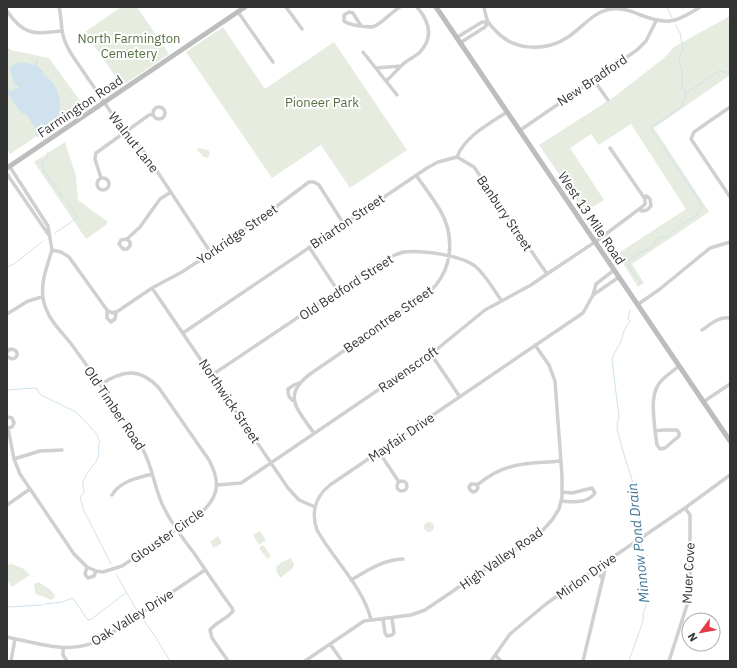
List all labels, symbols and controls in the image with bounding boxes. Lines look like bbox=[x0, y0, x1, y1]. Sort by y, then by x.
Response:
park label: North Farmington Cemetery bbox=[78, 30, 180, 62]
street label: New Bradford bbox=[554, 51, 630, 110]
street label: Farmington Road bbox=[34, 72, 126, 141]
park label: Pioneer Park bbox=[285, 94, 359, 111]
street label: Walnut Lane bbox=[105, 109, 163, 176]
street label: West 13 Mile Road bbox=[554, 169, 629, 268]
street label: Banbury Street bbox=[473, 172, 536, 254]
street label: Briarton Street bbox=[307, 190, 388, 253]
street label: Yorkridge Street bbox=[194, 200, 281, 268]
street label: Old Bedford Street bbox=[296, 251, 397, 324]
street label: Beacontree Street bbox=[340, 282, 437, 357]
street label: Ravenscroft bbox=[375, 343, 442, 396]
street label: Northwick Street bbox=[195, 356, 264, 447]
street label: Old Timber Road bbox=[80, 363, 149, 454]
street label: Mayfair Drive bbox=[365, 409, 438, 466]
water label: Minnow Pond Drain bbox=[623, 482, 653, 604]
street label: Glouster Circle bbox=[127, 504, 207, 567]
street label: High Valley Road bbox=[456, 523, 546, 593]
street label: Muer Cove bbox=[678, 542, 699, 604]
street label: Mirlon Drive bbox=[553, 549, 620, 603]
street label: Oak Valley Drive bbox=[88, 585, 177, 650]
north arrow bbox=[681, 612, 721, 652]
text: N bbox=[684, 630, 701, 644]

